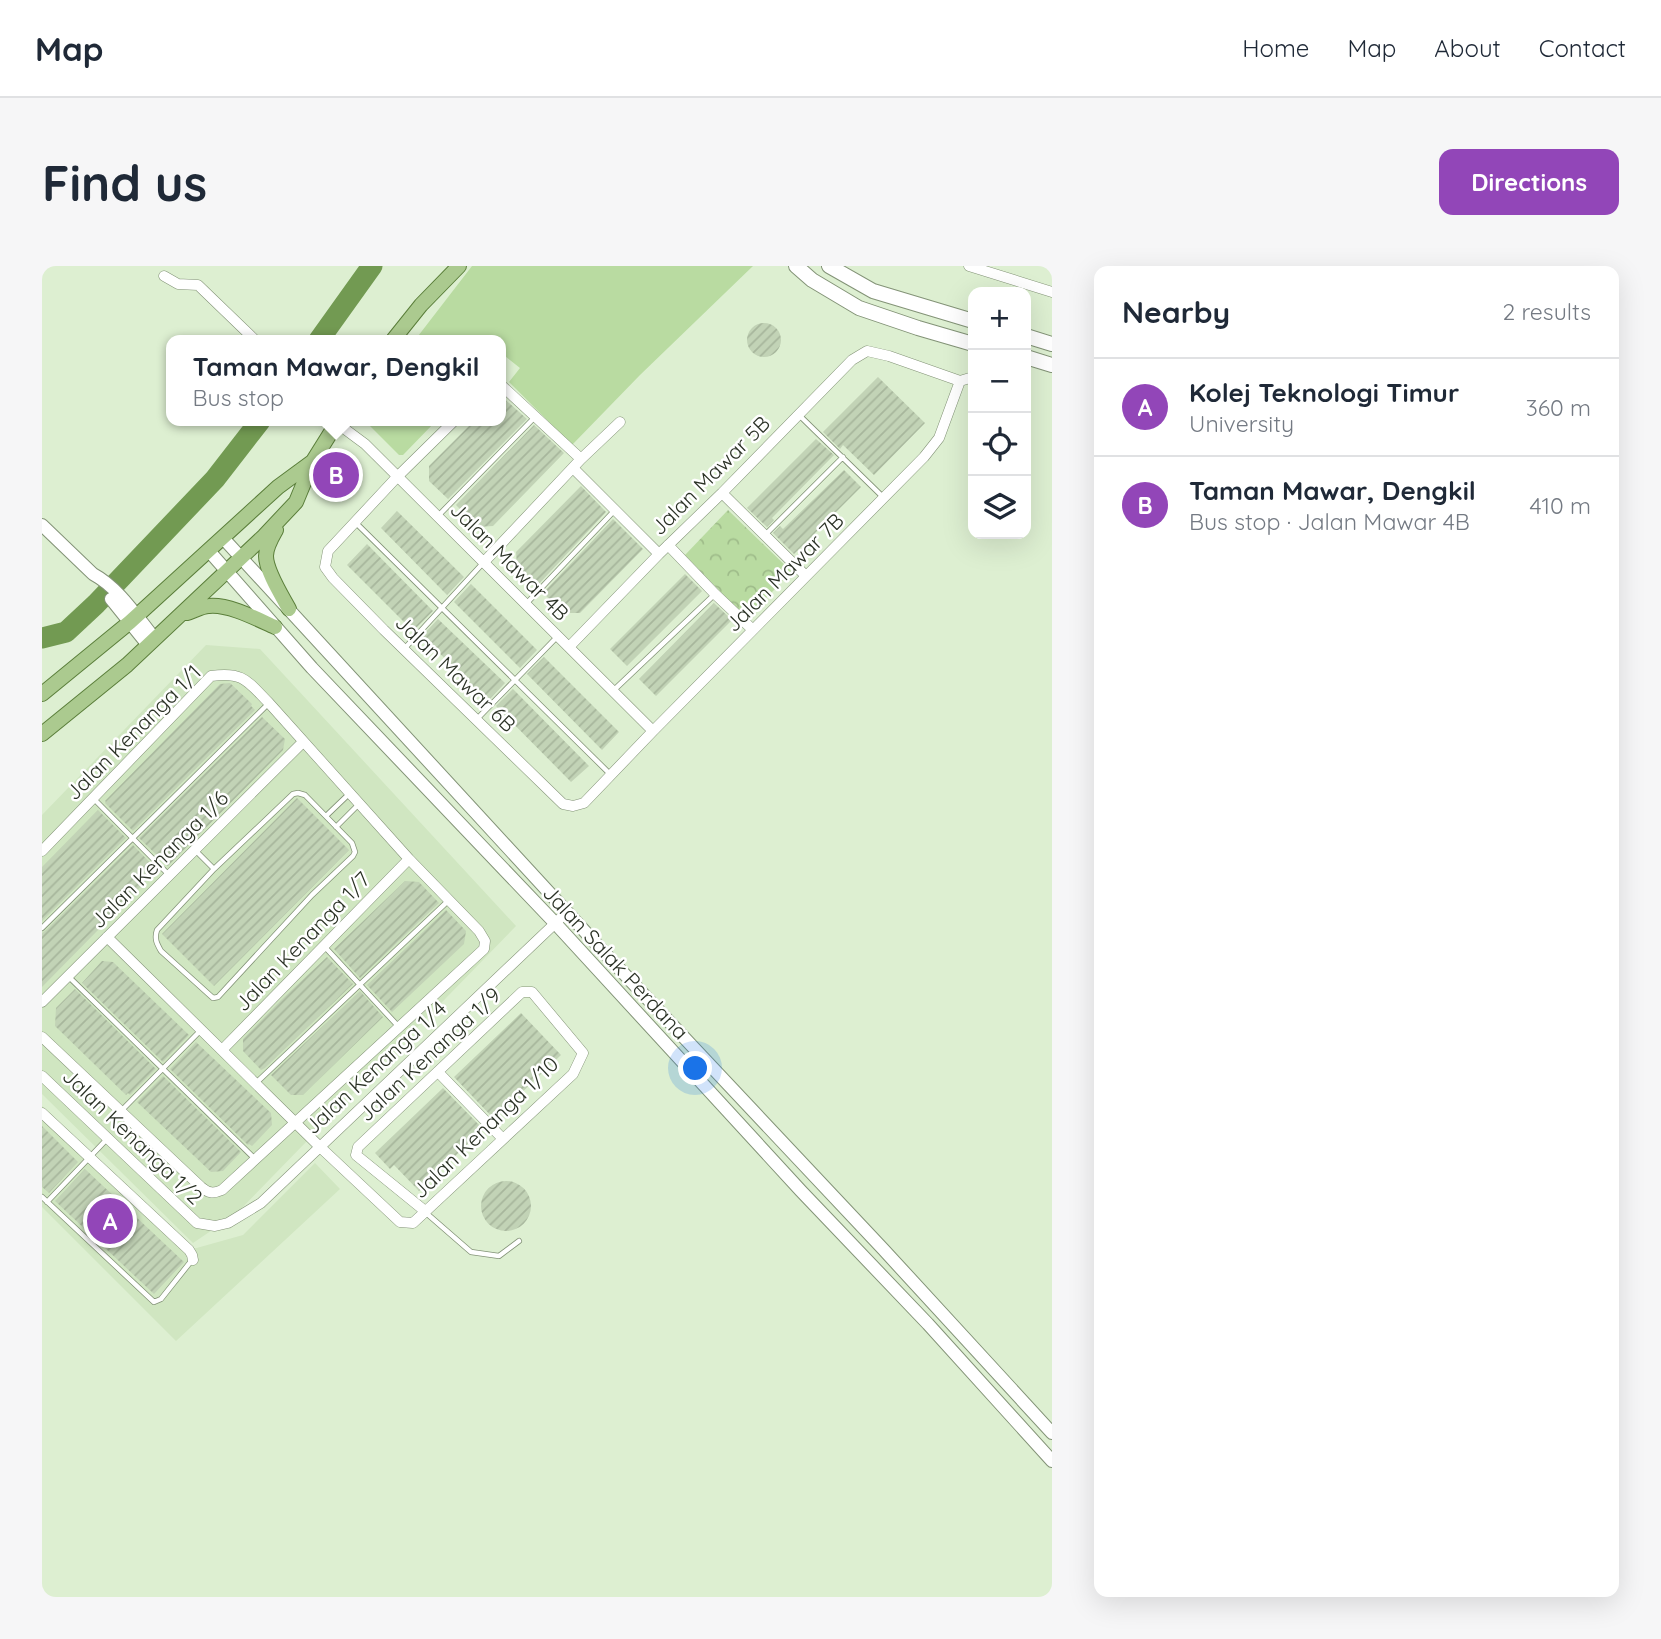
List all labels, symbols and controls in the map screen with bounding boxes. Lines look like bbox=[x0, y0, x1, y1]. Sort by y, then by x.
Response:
text: Map bbox=[35, 28, 103, 69]
text: Home bbox=[1242, 33, 1309, 63]
text: Map bbox=[1347, 33, 1396, 63]
text: About bbox=[1434, 33, 1501, 63]
text: Contact bbox=[1539, 33, 1626, 63]
button: Directions bbox=[1439, 149, 1619, 215]
text: Find us bbox=[42, 152, 207, 213]
map controls bbox=[968, 287, 1031, 539]
button: + bbox=[968, 287, 1031, 350]
text: Nearby bbox=[1122, 293, 1230, 331]
text: 2 results bbox=[1502, 297, 1591, 326]
popup bbox=[166, 335, 506, 426]
text: Taman Mawar, Dengkil bbox=[193, 350, 479, 383]
button: − bbox=[968, 350, 1031, 413]
text: Kolej Teknologi Timur bbox=[1189, 376, 1459, 409]
text: Bus stop bbox=[193, 383, 284, 412]
text: A bbox=[1138, 393, 1152, 422]
text: 360 m bbox=[1526, 393, 1591, 422]
text: University bbox=[1189, 409, 1294, 438]
street label: Jalan Mawar 5B bbox=[645, 410, 775, 540]
button: locate bbox=[968, 413, 1031, 476]
pin: B bbox=[313, 449, 359, 501]
text: Taman Mawar, Dengkil bbox=[1189, 474, 1476, 507]
button: layers bbox=[968, 476, 1031, 539]
text: B bbox=[1137, 491, 1153, 520]
text: 410 m bbox=[1530, 491, 1591, 520]
street label: Jalan Mawar 4B bbox=[445, 496, 575, 626]
street label: Jalan Mawar 7B bbox=[719, 507, 849, 637]
text: Bus stop · Jalan Mawar 4B bbox=[1189, 507, 1470, 536]
street label: Jalan Mawar 6B bbox=[390, 609, 522, 737]
street label: Jalan Kenanga 1/1 bbox=[60, 659, 206, 805]
street label: Jalan Kenanga 1/6 bbox=[85, 785, 233, 933]
street label: Jalan Kenanga 1/7 bbox=[229, 866, 375, 1016]
street label: Jalan Salak Perdana bbox=[538, 880, 694, 1044]
street label: Jalan Kenanga 1/9 bbox=[353, 982, 505, 1126]
street label: Jalan Kenanga 1/4 bbox=[299, 995, 451, 1139]
street label: Jalan Kenanga 1/10 bbox=[406, 1051, 564, 1203]
your location bbox=[678, 1051, 712, 1085]
street label: Jalan Kenanga 1/2 bbox=[58, 1063, 208, 1209]
pin: A bbox=[87, 1195, 133, 1247]

